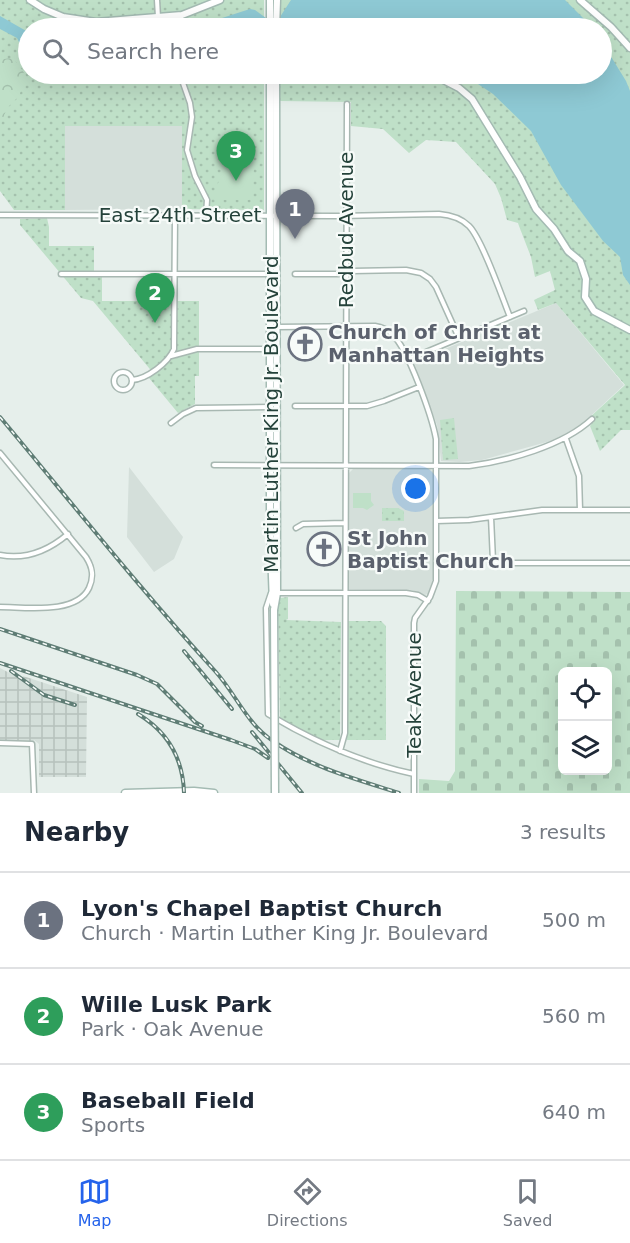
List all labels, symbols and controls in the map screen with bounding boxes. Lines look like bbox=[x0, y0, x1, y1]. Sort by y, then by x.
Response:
search box bbox=[18, 18, 612, 84]
icon: search bbox=[39, 35, 72, 68]
text: Search here bbox=[87, 39, 219, 64]
pin: 3 bbox=[216, 132, 256, 181]
street label: Redbud Avenue bbox=[334, 152, 358, 308]
pin: 1 bbox=[276, 190, 314, 239]
street label: East 24th Street bbox=[99, 203, 261, 227]
street label: Martin Luther King Jr. Boulevard bbox=[259, 255, 283, 573]
pin: 2 bbox=[136, 274, 174, 323]
place label: Church of Christ at Manhattan Heights bbox=[328, 320, 544, 367]
church icon: Church of Christ at Manhattan Heights bbox=[287, 326, 323, 362]
your location bbox=[401, 474, 430, 503]
place label: St John Baptist Church bbox=[347, 526, 514, 573]
church icon: St John Baptist Church bbox=[306, 531, 342, 567]
street label: Teak Avenue bbox=[402, 632, 426, 759]
map controls bbox=[558, 667, 612, 775]
button: locate bbox=[558, 667, 612, 721]
button: layers bbox=[558, 721, 612, 775]
text: Nearby bbox=[24, 817, 129, 847]
text: 3 results bbox=[520, 820, 606, 844]
text: Lyon's Chapel Baptist Church bbox=[81, 896, 442, 921]
text: 1 bbox=[37, 908, 50, 932]
text: 500 m bbox=[542, 908, 606, 932]
text: Church · Martin Luther King Jr. Boulevard bbox=[81, 921, 488, 945]
text: Wille Lusk Park bbox=[81, 992, 271, 1017]
text: 2 bbox=[37, 1004, 50, 1028]
text: 560 m bbox=[542, 1004, 606, 1028]
text: Park · Oak Avenue bbox=[81, 1017, 264, 1041]
text: Baseball Field bbox=[81, 1088, 255, 1113]
text: 3 bbox=[37, 1100, 50, 1124]
text: 640 m bbox=[542, 1100, 606, 1124]
text: Sports bbox=[81, 1113, 145, 1137]
tab: Map bbox=[78, 1175, 111, 1230]
tab: Directions bbox=[267, 1175, 347, 1230]
tab: Saved bbox=[503, 1175, 552, 1230]

